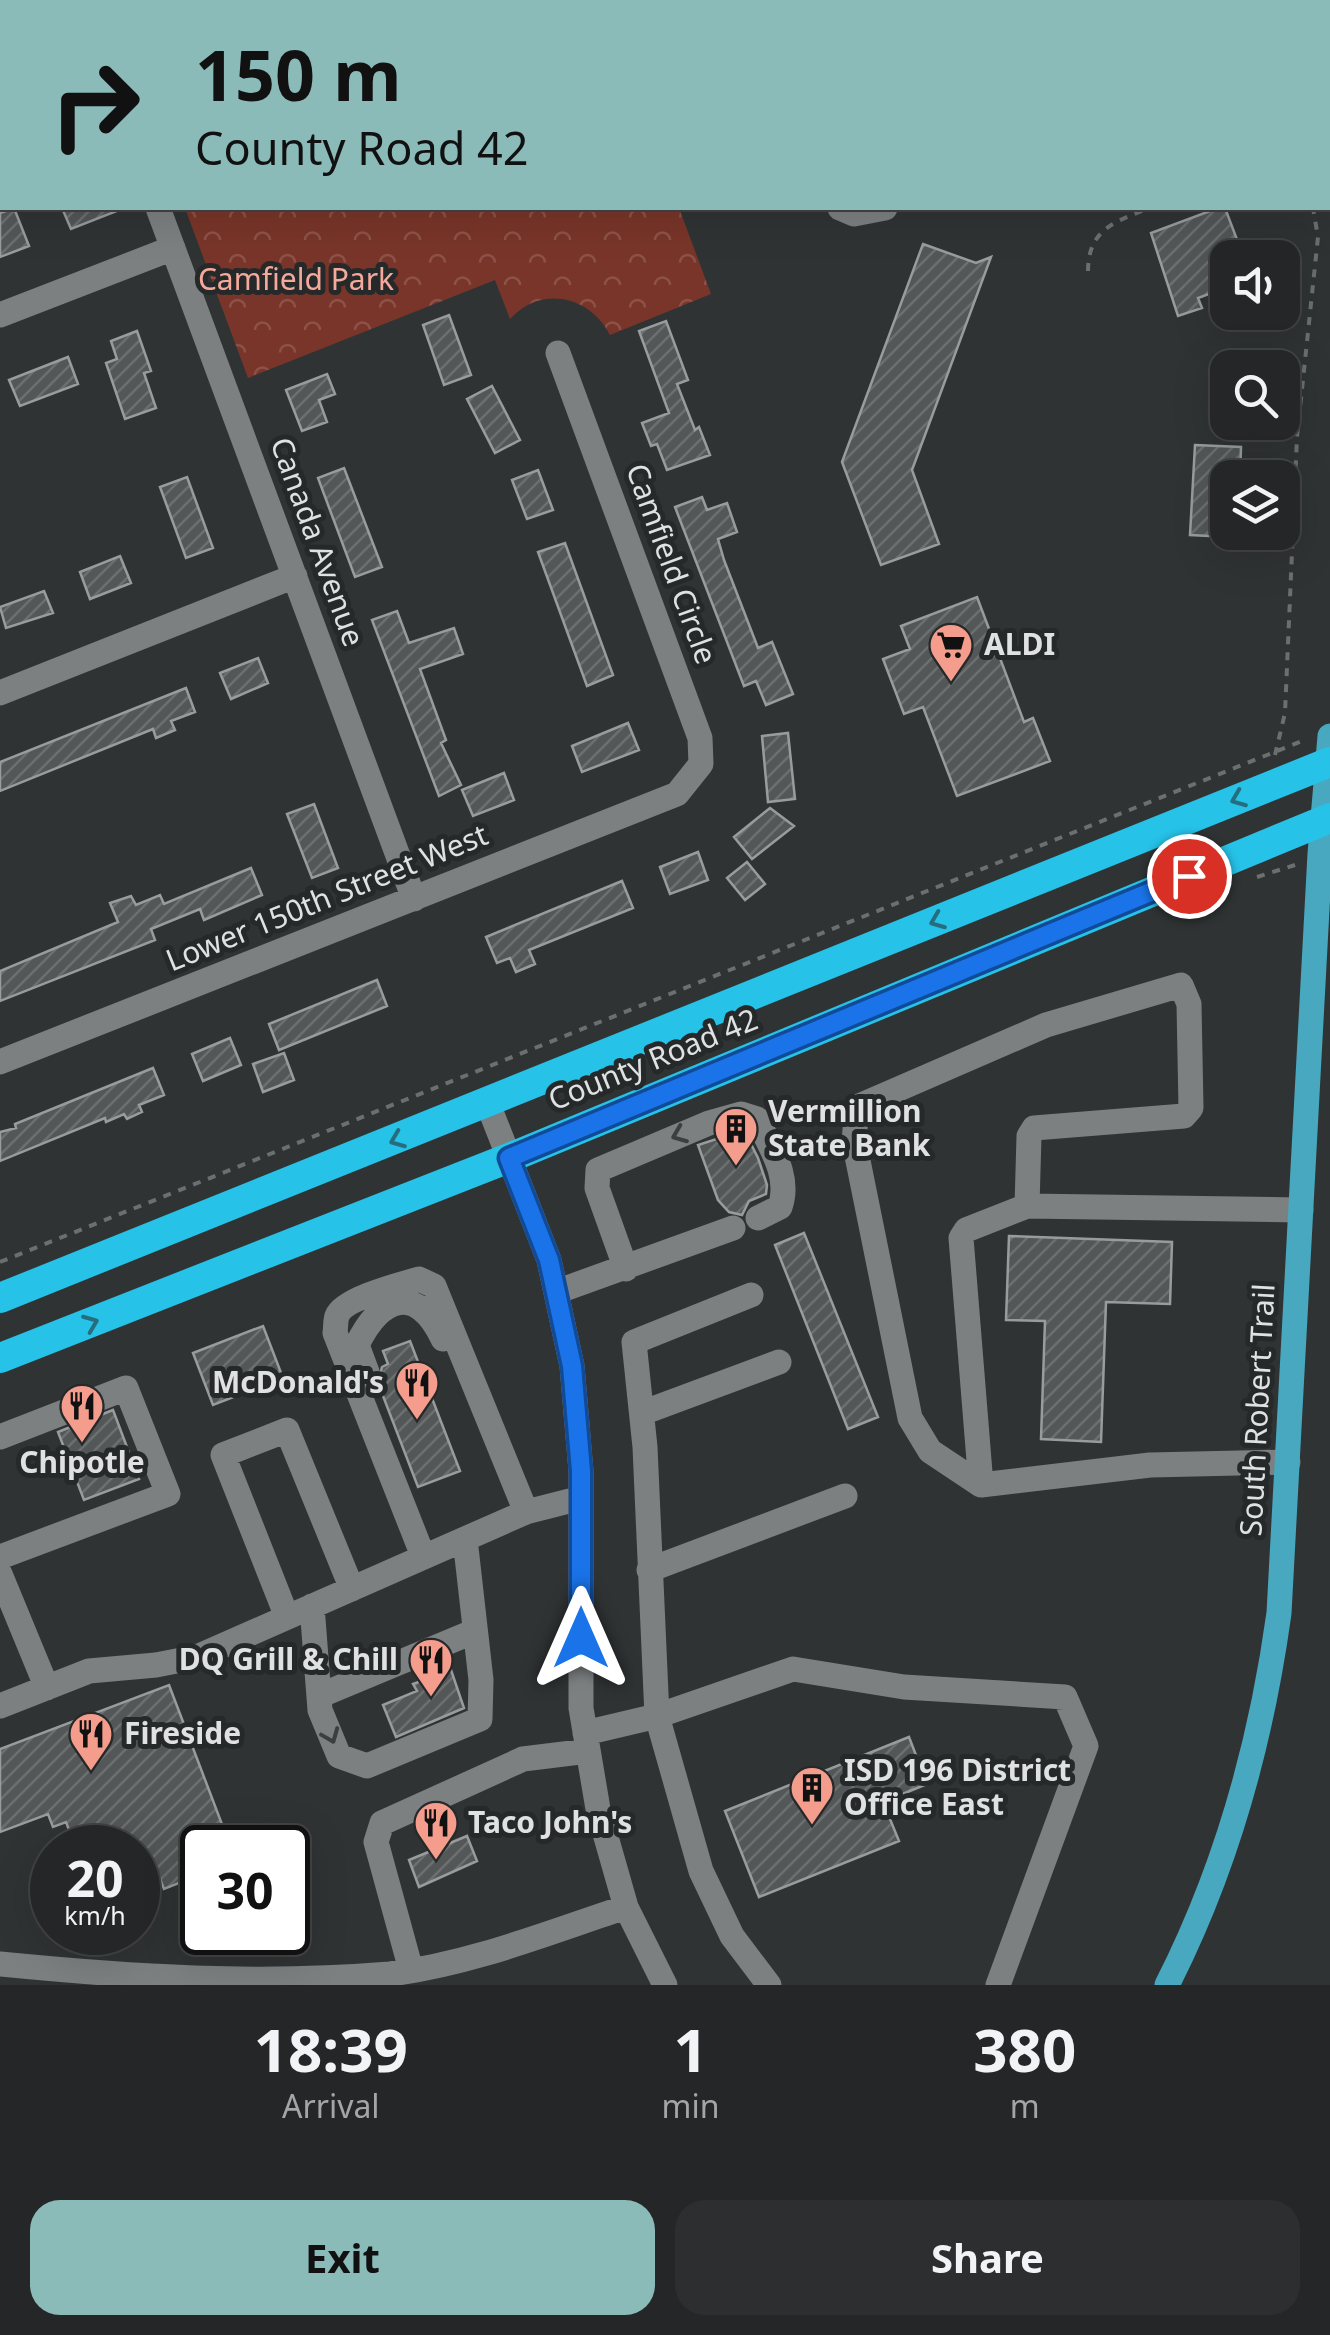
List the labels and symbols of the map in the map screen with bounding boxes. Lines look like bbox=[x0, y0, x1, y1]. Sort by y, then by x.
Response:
park label: Camfield Park bbox=[198, 258, 394, 299]
street label: Canada Avenue bbox=[262, 431, 375, 652]
street label: Camfield Circle bbox=[617, 458, 728, 669]
supermarket icon: ALDI bbox=[928, 622, 974, 683]
place label: ALDI bbox=[984, 623, 1055, 664]
one-way arrow bbox=[1230, 787, 1248, 807]
street label: Lower 150th Street West bbox=[159, 813, 494, 980]
pin bbox=[1147, 834, 1232, 919]
one-way arrow bbox=[929, 910, 947, 930]
street label: County Road 42 bbox=[542, 998, 763, 1119]
place label: Vermillion State Bank bbox=[768, 1090, 931, 1165]
building icon: Vermillion State Bank bbox=[713, 1106, 759, 1167]
one-way arrow bbox=[671, 1124, 688, 1144]
one-way arrow bbox=[389, 1129, 407, 1149]
street label: South Robert Trail bbox=[1229, 1283, 1284, 1537]
one-way arrow bbox=[81, 1314, 98, 1334]
restaurant icon: McDonald's bbox=[394, 1360, 440, 1421]
place label: McDonald's bbox=[212, 1361, 384, 1402]
restaurant icon: Chipotle bbox=[59, 1383, 105, 1444]
place label: Chipotle bbox=[19, 1441, 145, 1482]
position arrow bbox=[529, 1586, 633, 1690]
restaurant icon: DQ Grill & Chill bbox=[408, 1637, 454, 1698]
place label: DQ Grill & Chill bbox=[179, 1638, 398, 1679]
restaurant icon: Fireside bbox=[68, 1711, 114, 1772]
place label: Fireside bbox=[124, 1712, 241, 1753]
one-way arrow bbox=[320, 1726, 340, 1744]
place label: ISD 196 District Office East bbox=[844, 1749, 1071, 1824]
building icon: ISD 196 District Office East bbox=[789, 1765, 835, 1826]
restaurant icon: Taco John's bbox=[413, 1800, 459, 1861]
place label: Taco John's bbox=[468, 1801, 632, 1842]
speed limit sign: 30 bbox=[180, 1825, 310, 1955]

